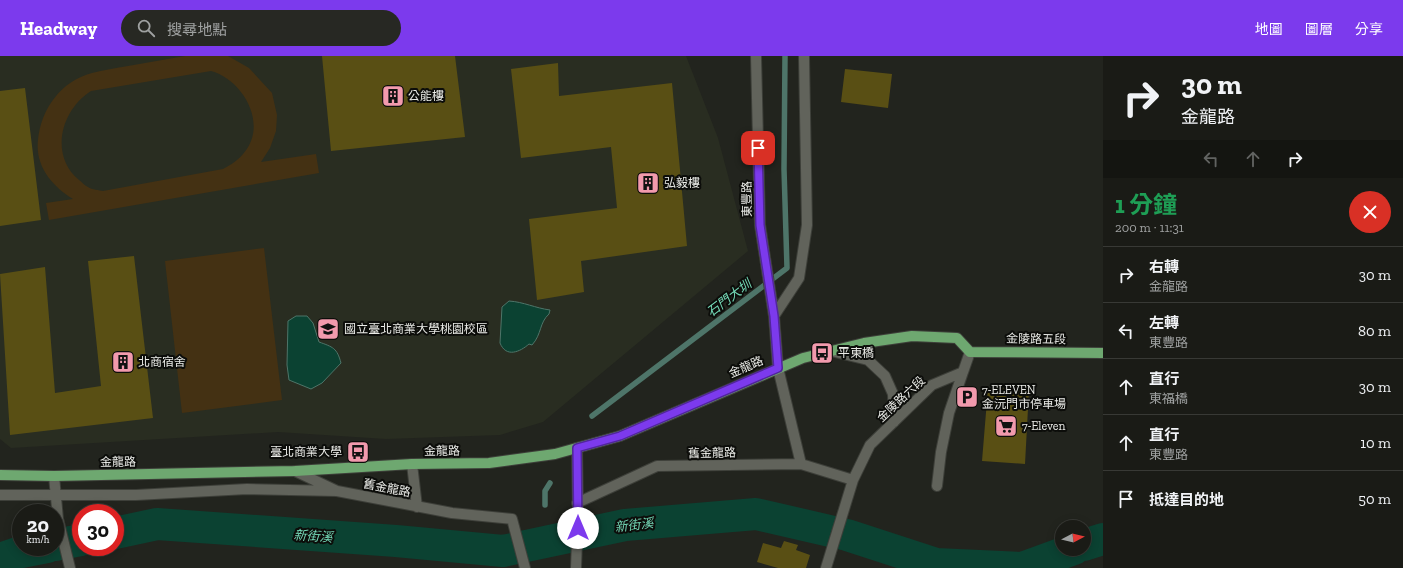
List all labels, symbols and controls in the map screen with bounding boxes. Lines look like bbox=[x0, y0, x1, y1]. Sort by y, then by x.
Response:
search box bbox=[121, 10, 401, 46]
text: Headway bbox=[20, 17, 97, 40]
icon: search bbox=[135, 17, 157, 39]
text: 搜尋地點 bbox=[167, 21, 227, 39]
text: 地圖 bbox=[1255, 21, 1283, 38]
text: 圖層 bbox=[1305, 21, 1333, 38]
text: 分享 bbox=[1355, 21, 1383, 38]
text: 30 m bbox=[1181, 68, 1242, 101]
icon: right bbox=[1115, 72, 1167, 124]
building icon: 公能樓 bbox=[380, 83, 406, 109]
place label: 公能樓 bbox=[408, 89, 444, 103]
text: 金龍路 bbox=[1181, 106, 1235, 128]
pin bbox=[741, 131, 775, 165]
icon: arrive bbox=[747, 137, 769, 159]
icon: left bbox=[1200, 148, 1222, 170]
icon: ahead bbox=[1242, 148, 1264, 170]
icon: right bbox=[1284, 148, 1306, 170]
building icon: 弘毅樓 bbox=[635, 170, 661, 196]
place label: 弘毅樓 bbox=[664, 176, 700, 190]
street label: 東豐路 bbox=[740, 181, 754, 217]
text: 1 分鐘 bbox=[1115, 190, 1177, 219]
button: close bbox=[1349, 191, 1391, 233]
text: 200 m · 11:31 bbox=[1115, 220, 1184, 235]
text: 右轉 bbox=[1149, 258, 1179, 276]
icon: right bbox=[1115, 264, 1137, 286]
text: 30 m bbox=[1359, 266, 1391, 284]
water label: 石門大圳 bbox=[704, 275, 756, 320]
text: 金龍路 bbox=[1149, 279, 1188, 294]
text: 左轉 bbox=[1149, 314, 1179, 332]
school or university icon: 國立臺北商業大學桃園校區 bbox=[315, 316, 341, 342]
icon: left bbox=[1115, 320, 1137, 342]
place label: 國立臺北商業大學桃園校區 bbox=[344, 322, 488, 336]
text: 80 m bbox=[1358, 322, 1391, 340]
street label: 金陵路五段 bbox=[1006, 331, 1066, 347]
text: 東豐路 bbox=[1149, 335, 1188, 350]
bus stop icon: 平東橋 bbox=[809, 340, 835, 366]
place label: 平東橋 bbox=[838, 346, 874, 360]
building icon: 北商宿舍 bbox=[110, 349, 136, 375]
street label: 金龍路 bbox=[727, 354, 765, 380]
place label: 北商宿舍 bbox=[138, 355, 186, 369]
text: 直行 bbox=[1149, 370, 1179, 388]
street label: 金陵路六段 bbox=[874, 373, 928, 425]
icon: ahead bbox=[1115, 376, 1137, 398]
text: 30 m bbox=[1359, 378, 1391, 396]
place label: 7-ELEVEN 金沅門市停車場 bbox=[982, 383, 1066, 411]
parking icon: 7-ELEVEN 金沅門市停車場 bbox=[954, 384, 980, 410]
text: 東福橋 bbox=[1149, 391, 1188, 406]
supermarket icon: 7-Eleven bbox=[993, 413, 1019, 439]
place label: 7-Eleven bbox=[1022, 419, 1065, 433]
text: 直行 bbox=[1149, 426, 1179, 444]
icon: ahead bbox=[1115, 432, 1137, 454]
text: 10 m bbox=[1360, 434, 1391, 452]
bus stop icon: 臺北商業大學 bbox=[345, 439, 371, 465]
street label: 金龍路 bbox=[424, 444, 460, 458]
place label: 臺北商業大學 bbox=[270, 445, 342, 459]
street label: 舊金龍路 bbox=[688, 446, 736, 460]
text: 東豐路 bbox=[1149, 447, 1188, 462]
street label: 金龍路 bbox=[100, 455, 136, 469]
street label: 舊金龍路 bbox=[362, 477, 412, 499]
icon: arrive bbox=[1115, 488, 1137, 510]
text: 50 m bbox=[1358, 490, 1391, 508]
text: 抵達目的地 bbox=[1149, 491, 1224, 509]
speed limit sign: 30 bbox=[72, 504, 124, 556]
position arrow bbox=[557, 507, 599, 549]
text: 20 bbox=[27, 513, 49, 537]
water label: 新街溪 bbox=[614, 515, 656, 535]
north arrow bbox=[1055, 520, 1091, 556]
map controls bbox=[1055, 520, 1091, 556]
water label: 新街溪 bbox=[293, 527, 335, 545]
text: km/h bbox=[27, 534, 49, 546]

